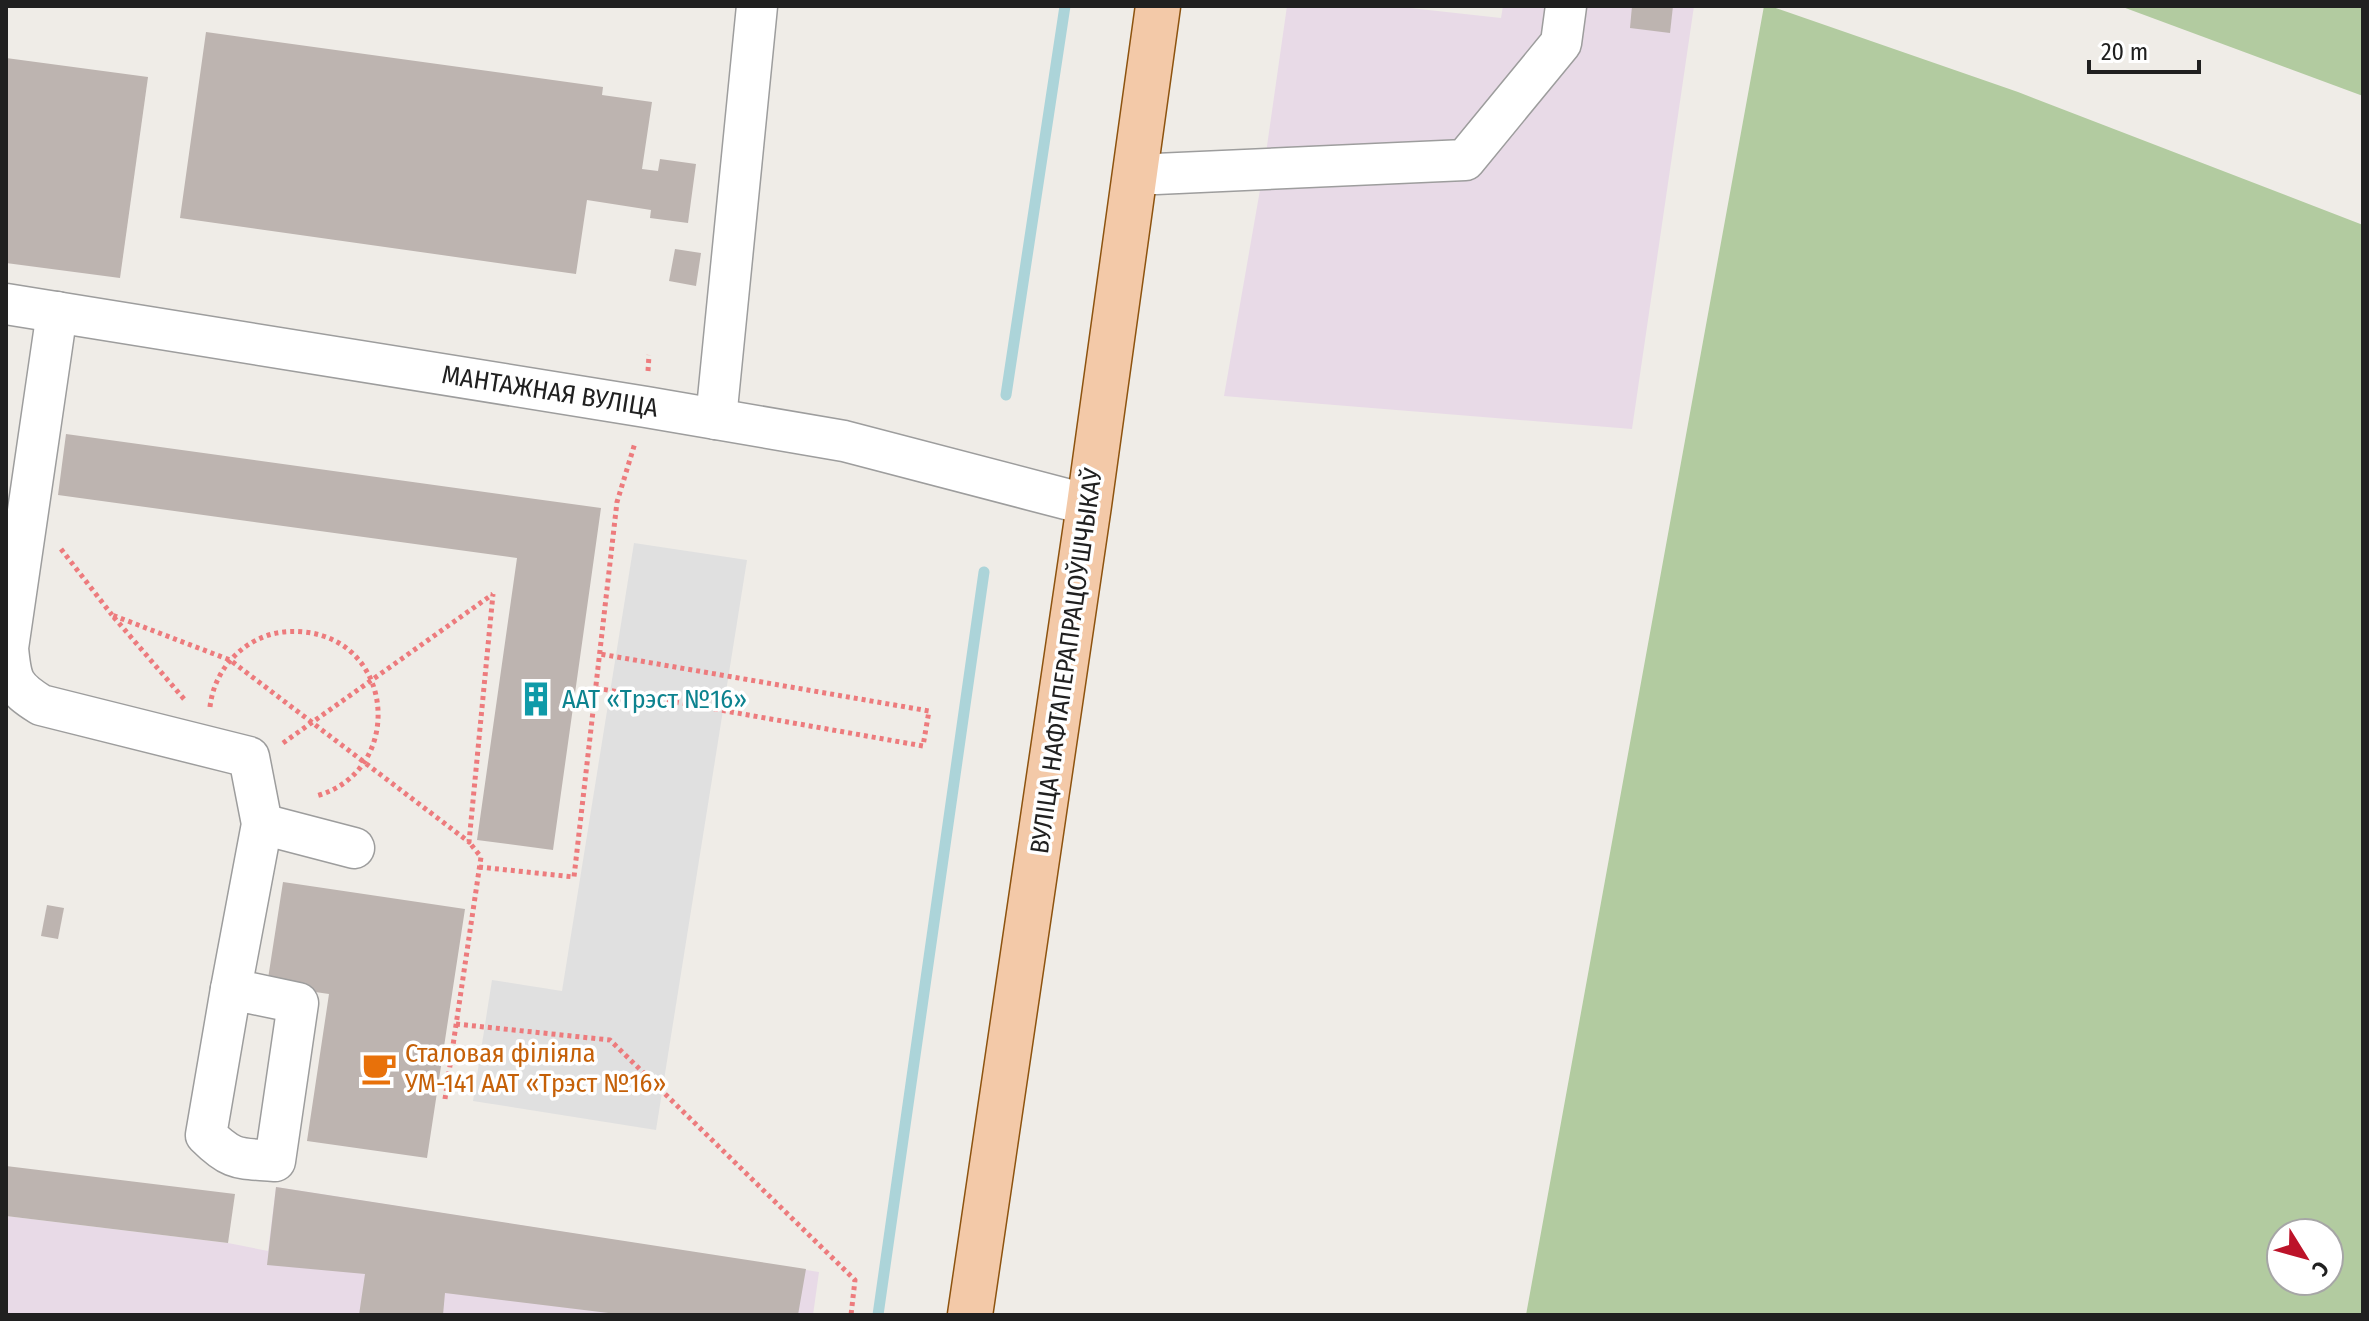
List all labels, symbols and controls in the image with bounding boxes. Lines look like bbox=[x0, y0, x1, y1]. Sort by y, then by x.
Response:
scale bar bbox=[2089, 24, 2199, 74]
text: 20 m bbox=[2101, 38, 2148, 66]
street label: МАНТАЖНАЯ ВУЛІЦА bbox=[440, 359, 661, 424]
street label: ВУЛІЦА НАФТАПЕРАПРАЦОЎШЧЫКАЎ bbox=[1024, 466, 1109, 856]
building icon: ААТ «Трэст №16» bbox=[517, 680, 555, 718]
place label: ААТ «Трэст №16» bbox=[562, 684, 747, 715]
place label: Сталовая філіяла УМ-141 ААТ «Трэст №16» bbox=[404, 1038, 666, 1099]
cafe icon: Сталовая філіяла УМ-141 ААТ «Трэст №16» bbox=[360, 1049, 398, 1087]
north arrow bbox=[2265, 1217, 2345, 1297]
text: С bbox=[2306, 1256, 2335, 1282]

